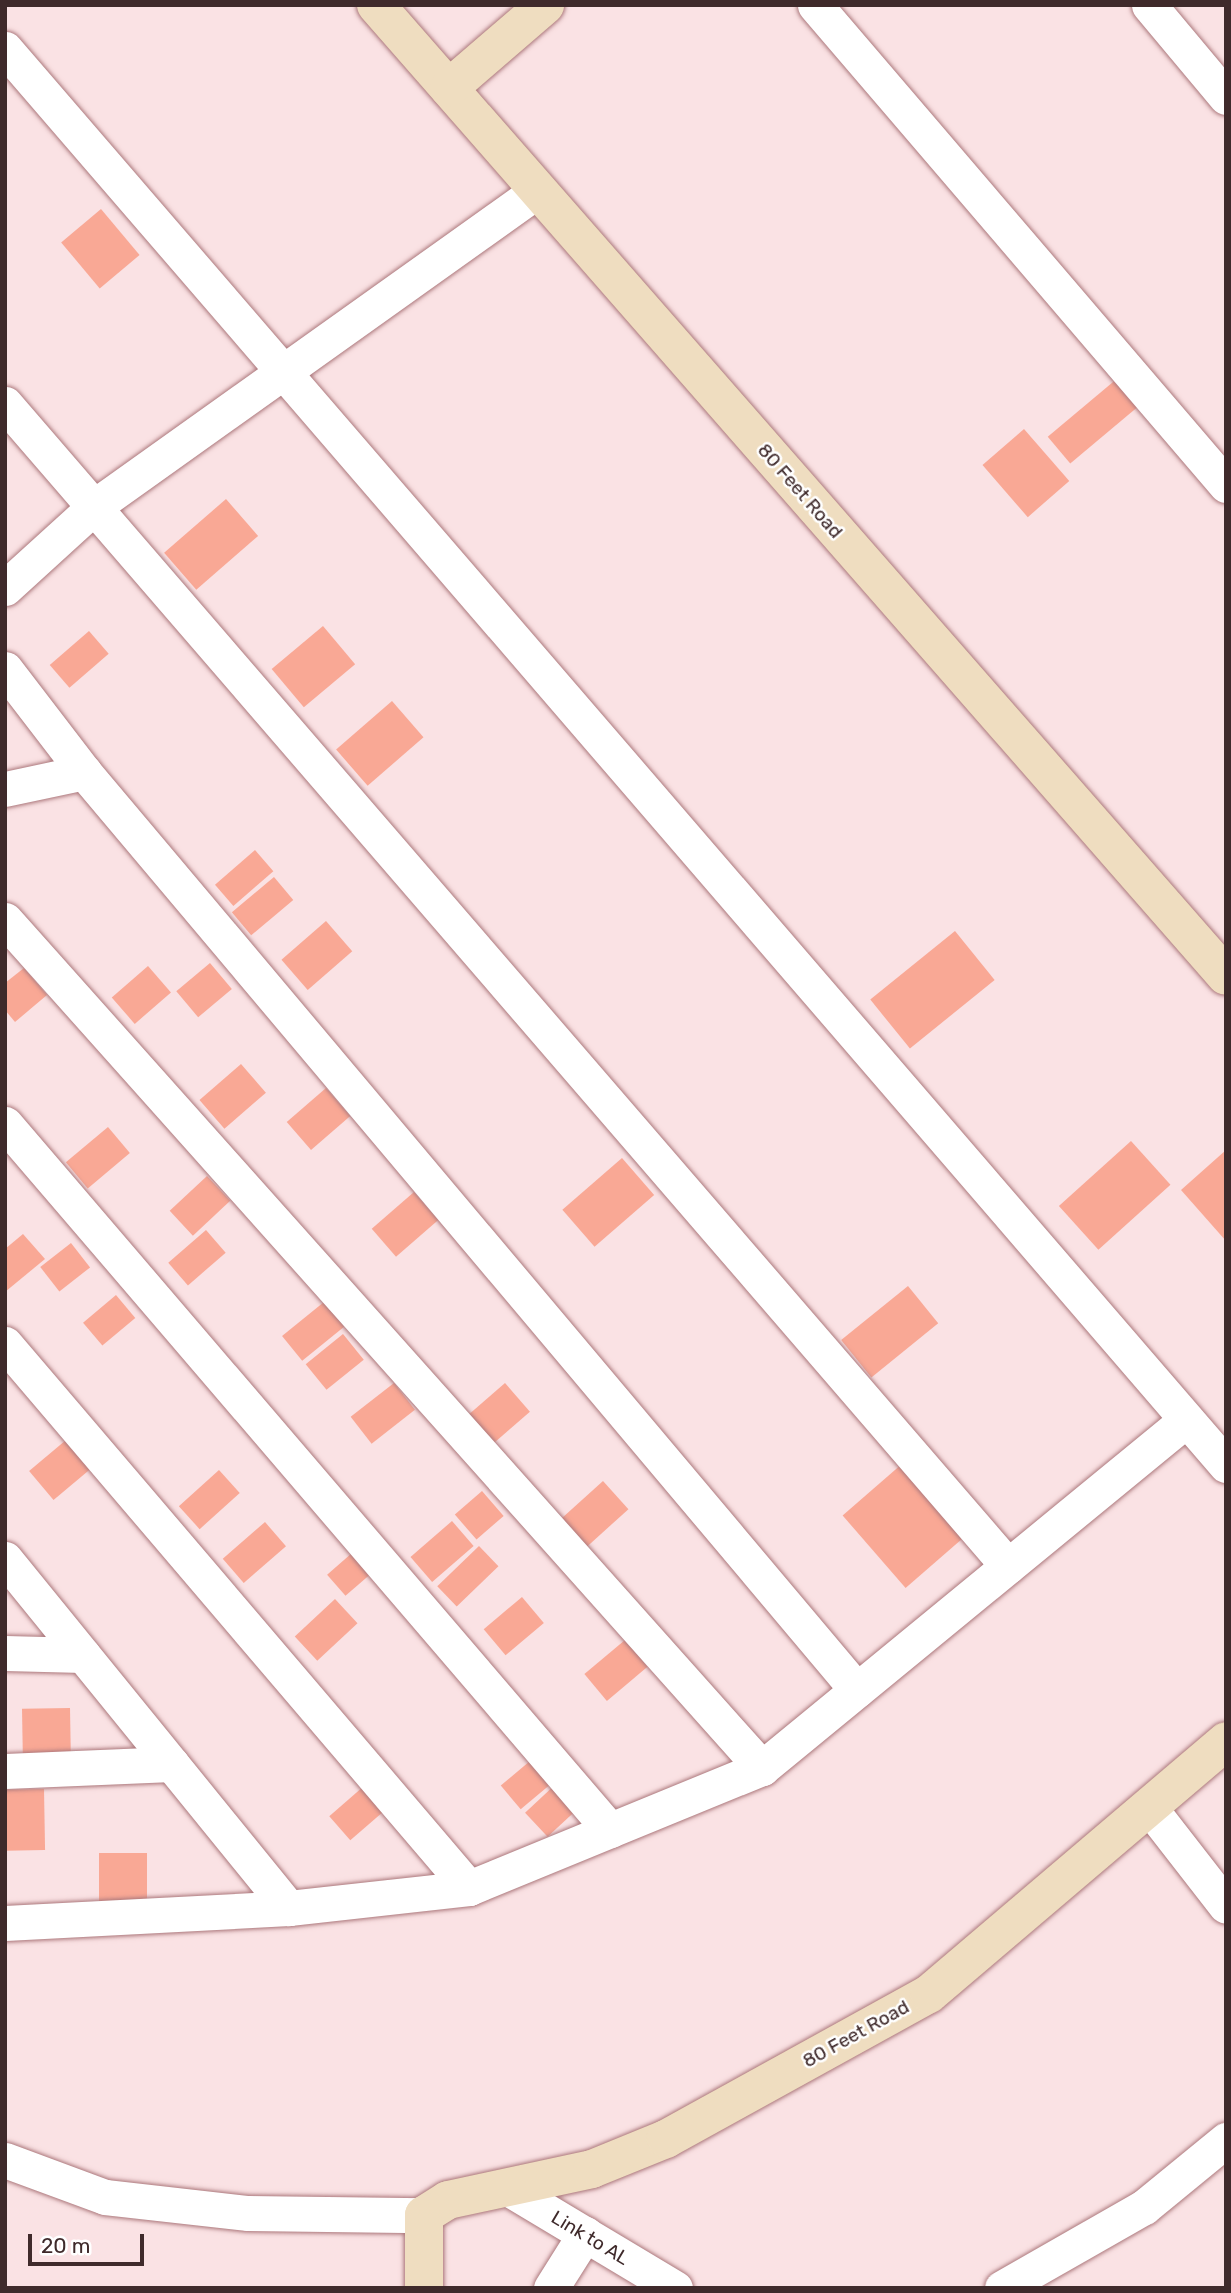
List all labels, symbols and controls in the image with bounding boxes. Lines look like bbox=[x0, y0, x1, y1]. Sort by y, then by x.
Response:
street label: 80 Feet Road bbox=[753, 439, 847, 543]
street label: 80 Feet Road bbox=[799, 1995, 913, 2073]
street label: Link to AL bbox=[547, 2206, 633, 2270]
scale bar bbox=[32, 2220, 147, 2264]
text: 20 m bbox=[41, 2233, 90, 2258]

